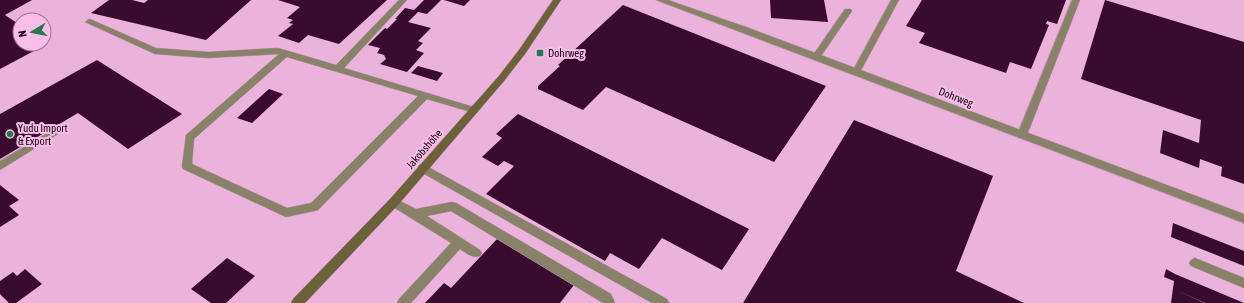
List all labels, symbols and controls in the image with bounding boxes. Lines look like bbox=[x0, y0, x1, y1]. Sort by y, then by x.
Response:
north arrow bbox=[12, 12, 52, 52]
text: N bbox=[16, 29, 29, 38]
place label: Dohrweg bbox=[548, 47, 584, 59]
marker: Dohrweg bbox=[535, 48, 545, 58]
street label: Dohrweg bbox=[937, 85, 975, 109]
place label: Yudu Import & Export bbox=[18, 122, 68, 147]
street label: Jakobshöhe bbox=[404, 127, 444, 171]
marker: Yudu Import & Export bbox=[5, 129, 15, 139]

